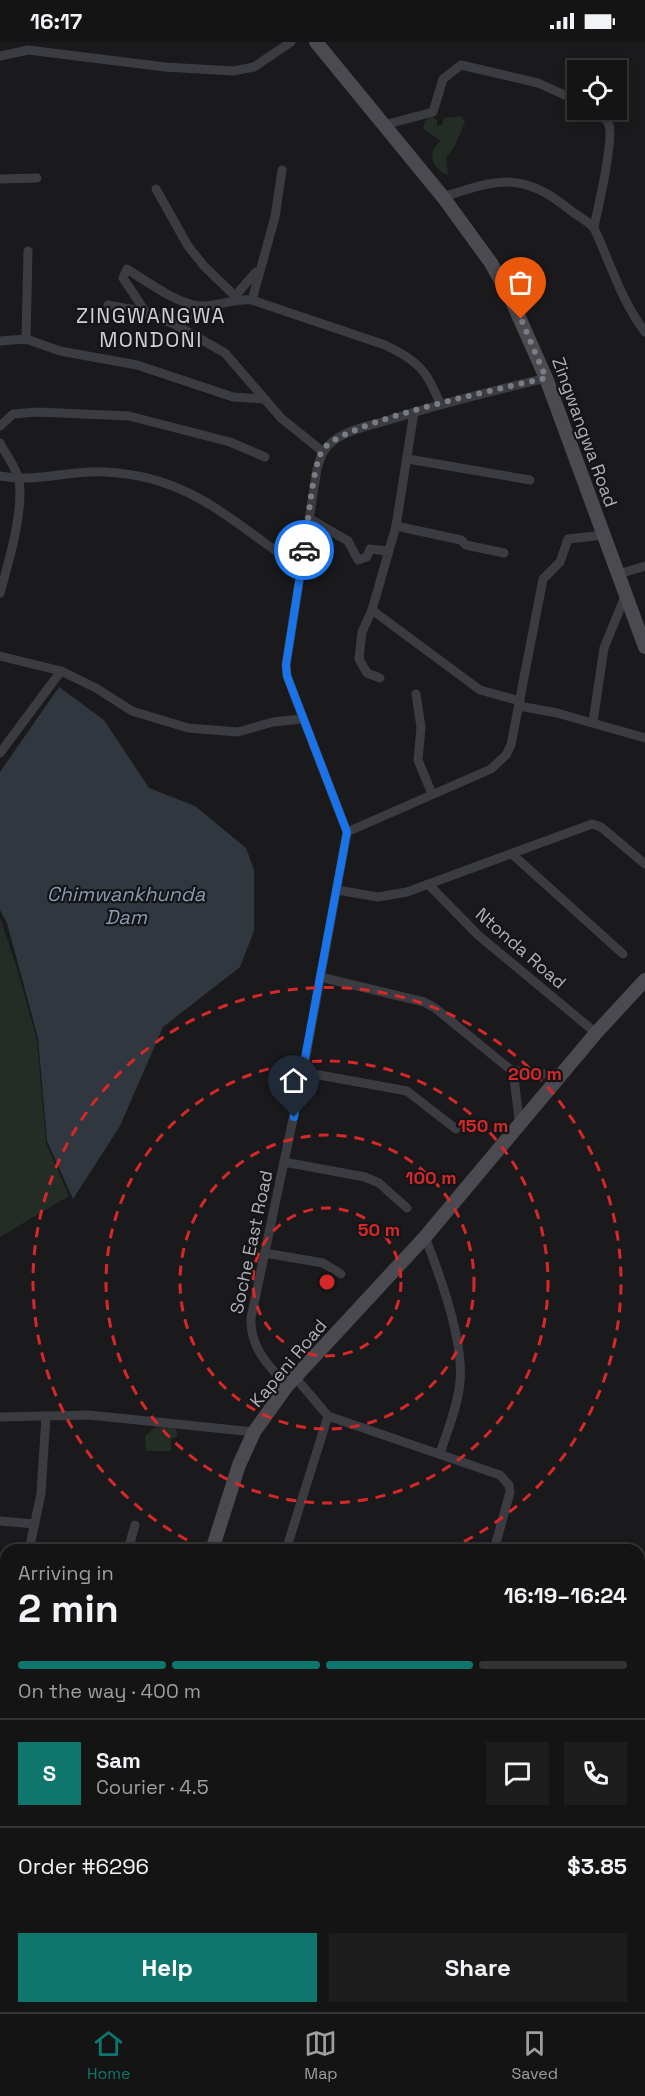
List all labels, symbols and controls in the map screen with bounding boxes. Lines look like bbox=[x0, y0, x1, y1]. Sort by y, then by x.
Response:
text: 16:17 bbox=[30, 7, 82, 35]
map controls bbox=[567, 60, 627, 120]
button: locate bbox=[567, 60, 627, 120]
pin bbox=[495, 257, 546, 319]
icon: bag bbox=[504, 266, 537, 299]
district label: ZINGWANGWA MONDONI bbox=[76, 302, 226, 353]
street label: Zingwangwa Road bbox=[547, 354, 623, 510]
courier bbox=[274, 520, 334, 580]
icon: car bbox=[288, 534, 321, 567]
water label: Chimwankhunda Dam bbox=[47, 881, 206, 930]
street label: Ntonda Road bbox=[471, 902, 571, 994]
pin bbox=[268, 1055, 319, 1117]
text: 200 m bbox=[508, 1062, 562, 1085]
icon: home bbox=[277, 1064, 310, 1097]
text: 150 m bbox=[458, 1114, 508, 1137]
text: 100 m bbox=[405, 1166, 457, 1189]
street label: Soche East Road bbox=[225, 1168, 277, 1316]
text: 50 m bbox=[358, 1218, 400, 1241]
centre of rings bbox=[317, 1272, 337, 1292]
street label: Kapeni Road bbox=[245, 1314, 331, 1412]
text: Arriving in bbox=[18, 1560, 114, 1586]
text: 16:19–16:24 bbox=[504, 1581, 627, 1609]
text: 2 min bbox=[18, 1584, 119, 1633]
text: On the way · 400 m bbox=[18, 1678, 201, 1704]
button: chat bbox=[486, 1742, 549, 1805]
button: phone bbox=[564, 1742, 627, 1805]
text: Sam bbox=[96, 1746, 141, 1774]
text: S bbox=[43, 1759, 56, 1787]
text: Courier · 4.5 bbox=[96, 1774, 209, 1800]
text: Order #6296 bbox=[18, 1852, 149, 1880]
text: $3.85 bbox=[567, 1852, 627, 1880]
button: Help bbox=[18, 1933, 317, 2002]
button: Share bbox=[329, 1933, 627, 2002]
tab: Home bbox=[87, 2027, 131, 2084]
tab: Map bbox=[304, 2027, 338, 2084]
tab: Saved bbox=[511, 2027, 558, 2084]

